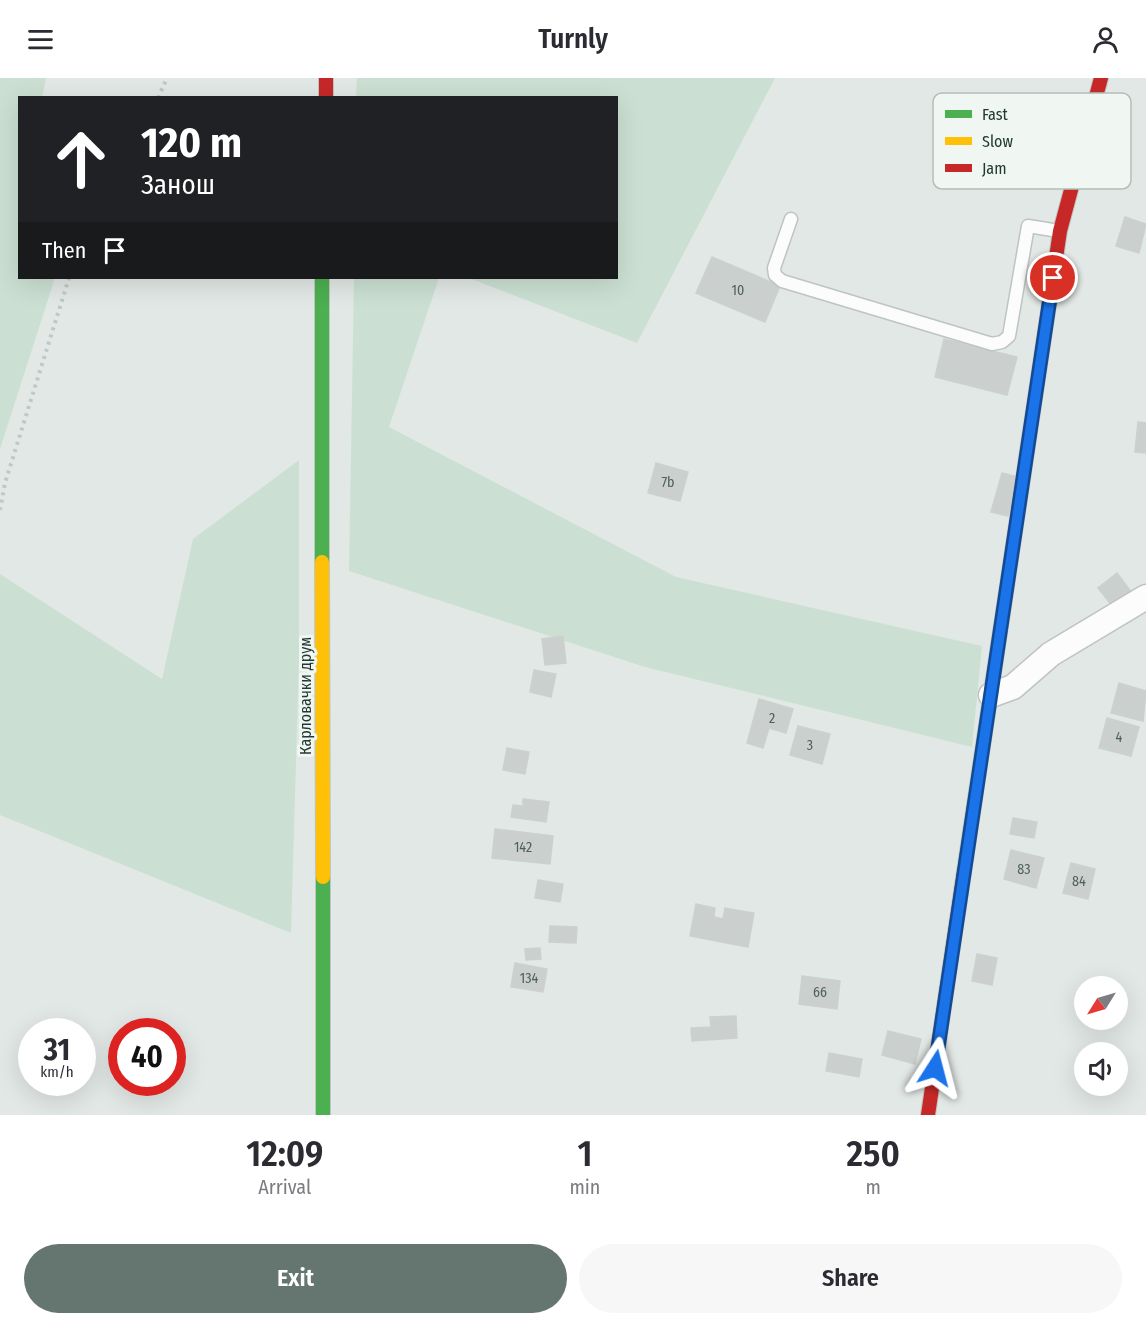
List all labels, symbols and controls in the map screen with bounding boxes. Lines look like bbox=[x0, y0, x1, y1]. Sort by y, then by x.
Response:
icon: menu bbox=[24, 23, 57, 56]
text: Turnly bbox=[538, 23, 608, 55]
icon: person bbox=[1089, 23, 1122, 56]
legend bbox=[933, 93, 1131, 189]
text: Fast bbox=[982, 105, 1009, 124]
text: 120 m bbox=[141, 118, 242, 168]
icon: ahead bbox=[42, 120, 120, 198]
text: Slow bbox=[982, 132, 1013, 151]
text: Jam bbox=[982, 159, 1007, 178]
text: Занош bbox=[141, 169, 215, 201]
icon: arrive bbox=[98, 234, 131, 267]
text: Then bbox=[42, 237, 86, 264]
pin bbox=[1027, 252, 1078, 303]
icon: arrive bbox=[1036, 261, 1069, 294]
house number: 10 bbox=[732, 282, 744, 299]
house number: 7b bbox=[661, 474, 675, 491]
street label: Карловачки друм bbox=[296, 637, 315, 755]
house number: 2 bbox=[769, 710, 775, 727]
house number: 4 bbox=[1116, 729, 1123, 746]
house number: 3 bbox=[807, 737, 813, 754]
house number: 142 bbox=[514, 839, 532, 856]
house number: 83 bbox=[1017, 861, 1031, 878]
house number: 84 bbox=[1072, 873, 1086, 890]
house number: 134 bbox=[520, 970, 538, 987]
north arrow bbox=[1074, 976, 1128, 1030]
map controls bbox=[1074, 976, 1128, 1096]
house number: 66 bbox=[813, 984, 827, 1001]
speed limit sign: 40 bbox=[108, 1018, 186, 1096]
text: 31 bbox=[44, 1032, 70, 1068]
position arrow bbox=[903, 1036, 967, 1100]
button: sound bbox=[1074, 1042, 1128, 1096]
text: km/h bbox=[40, 1063, 74, 1081]
text: 12:09 bbox=[246, 1132, 323, 1176]
text: 1 bbox=[577, 1132, 592, 1176]
text: 250 bbox=[847, 1132, 900, 1176]
text: Arrival bbox=[258, 1175, 311, 1199]
text: min bbox=[569, 1175, 600, 1199]
text: m bbox=[865, 1175, 881, 1199]
button: Exit bbox=[24, 1244, 567, 1313]
button: Share bbox=[579, 1244, 1122, 1313]

